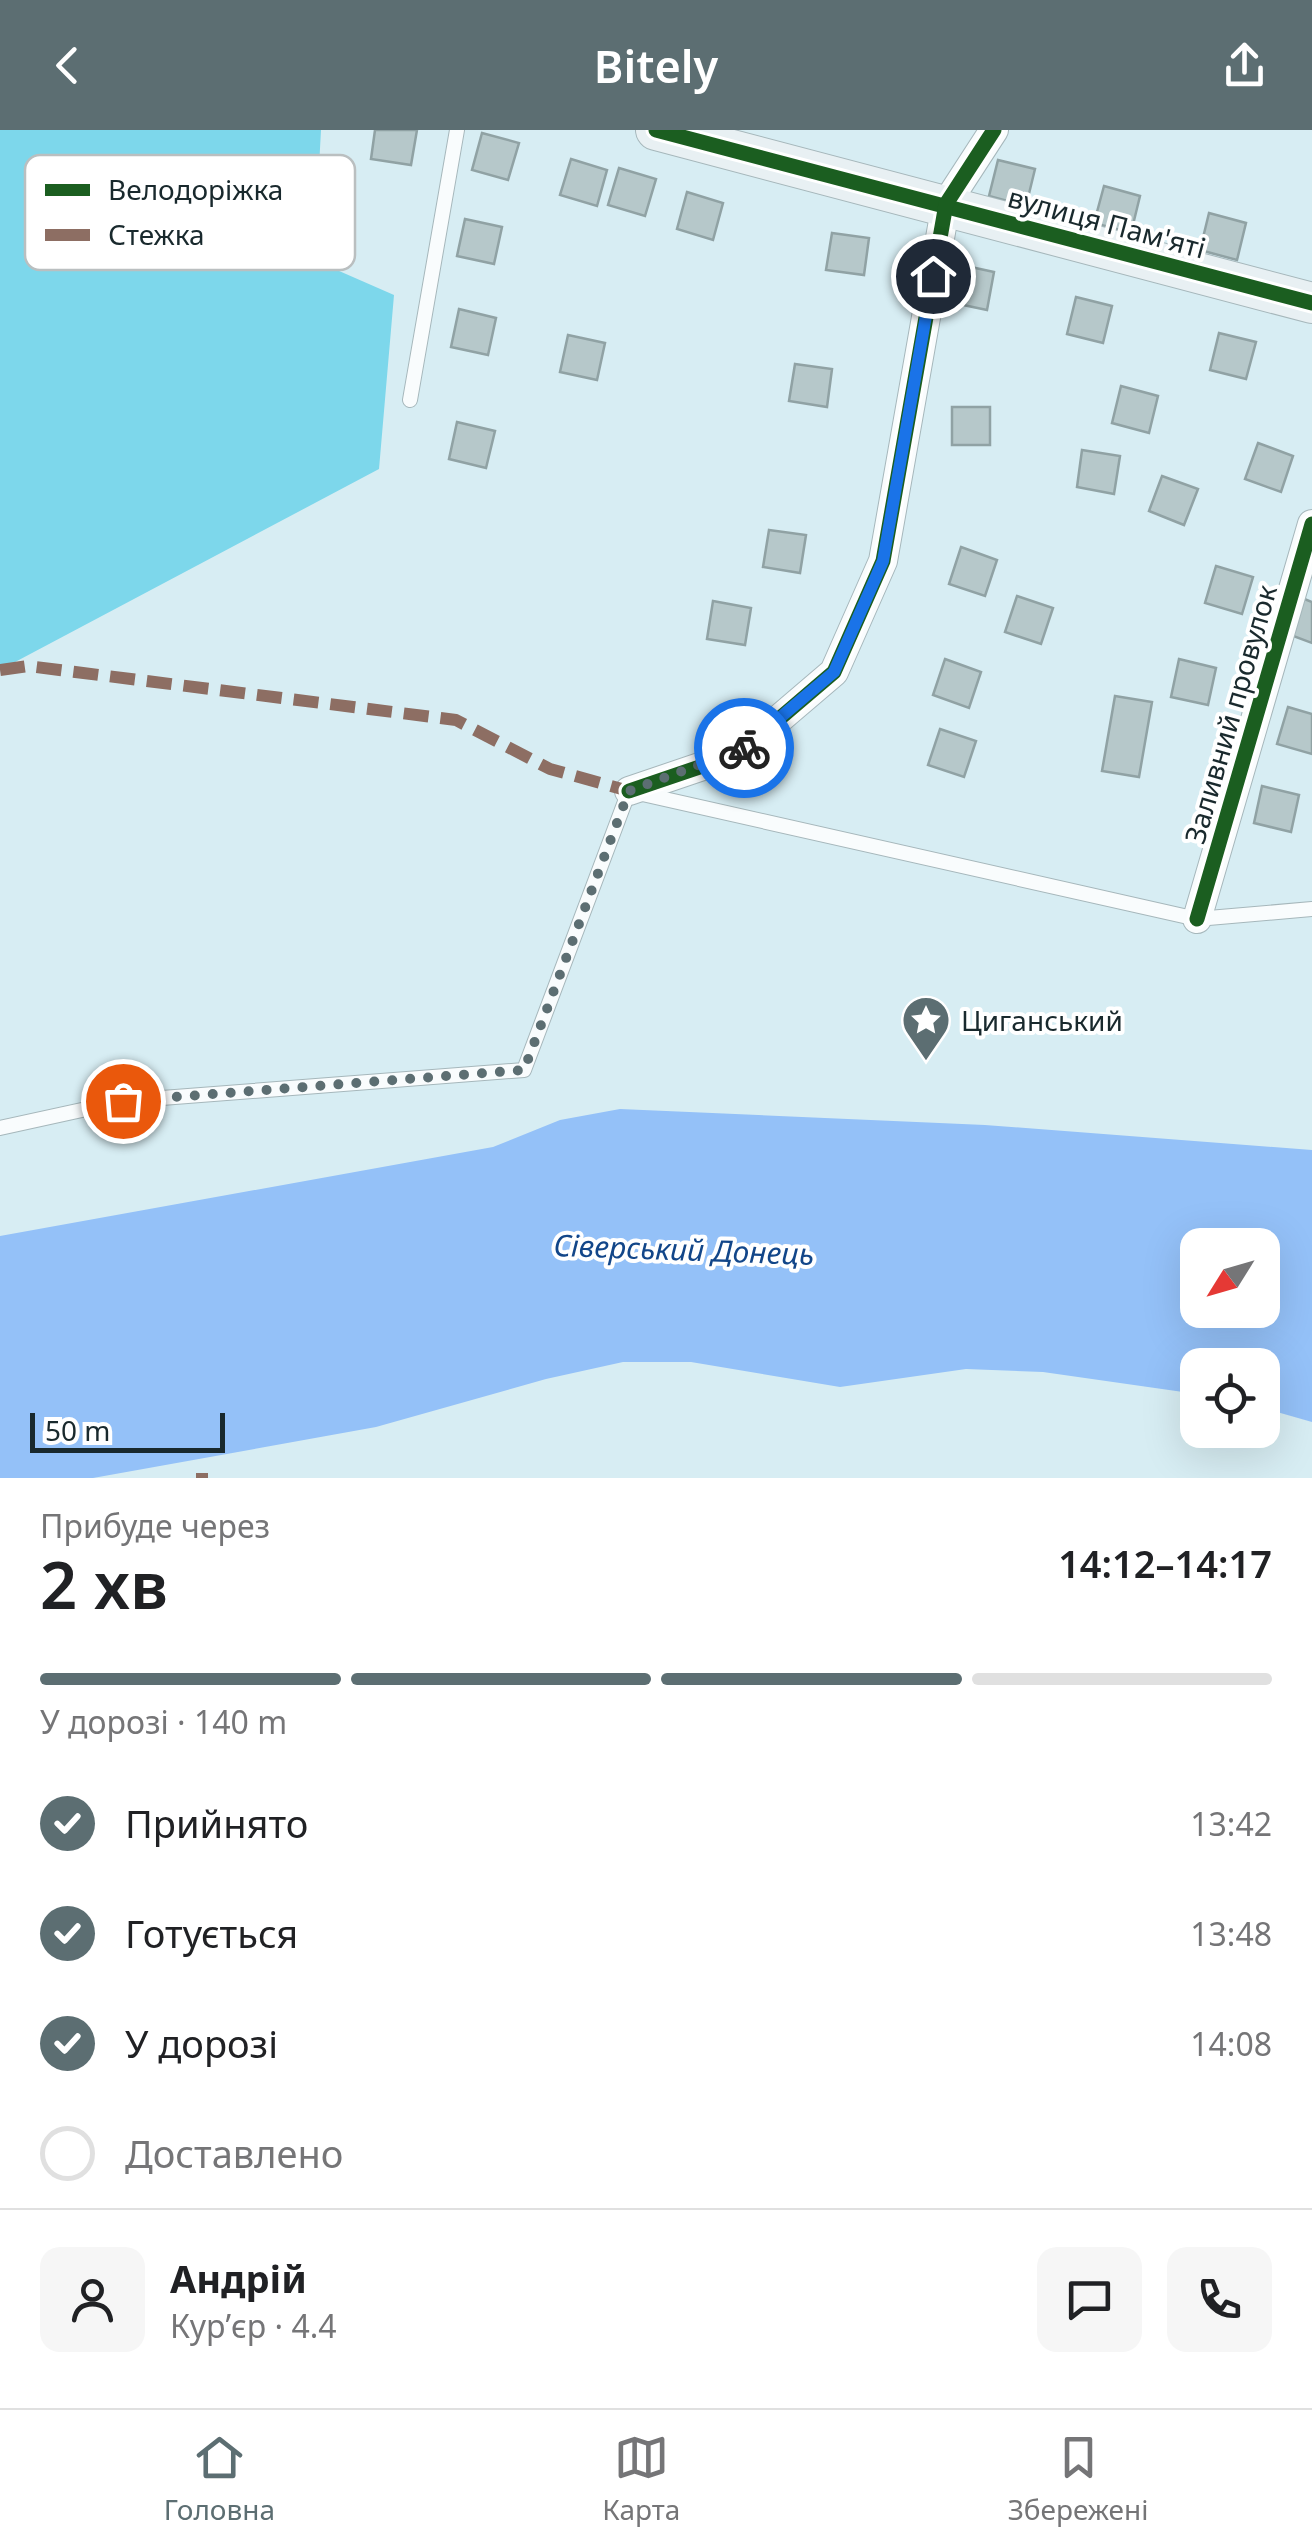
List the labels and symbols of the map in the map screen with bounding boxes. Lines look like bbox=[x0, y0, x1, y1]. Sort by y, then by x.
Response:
legend bbox=[25, 155, 355, 270]
text: Велодоріжка bbox=[108, 170, 283, 208]
street label: вулиця Пам'яті bbox=[1004, 177, 1210, 267]
text: Стежка bbox=[108, 215, 205, 253]
pin bbox=[891, 234, 976, 319]
street label: Заливний провулок bbox=[1175, 580, 1285, 848]
courier bbox=[694, 698, 794, 798]
place icon: Циганський bbox=[900, 994, 952, 1062]
place label: Циганський bbox=[961, 1001, 1123, 1039]
pin bbox=[81, 1059, 166, 1144]
water label: Сіверський Донець bbox=[553, 1224, 815, 1274]
north arrow bbox=[1180, 1228, 1280, 1328]
scale bar bbox=[30, 1408, 225, 1452]

